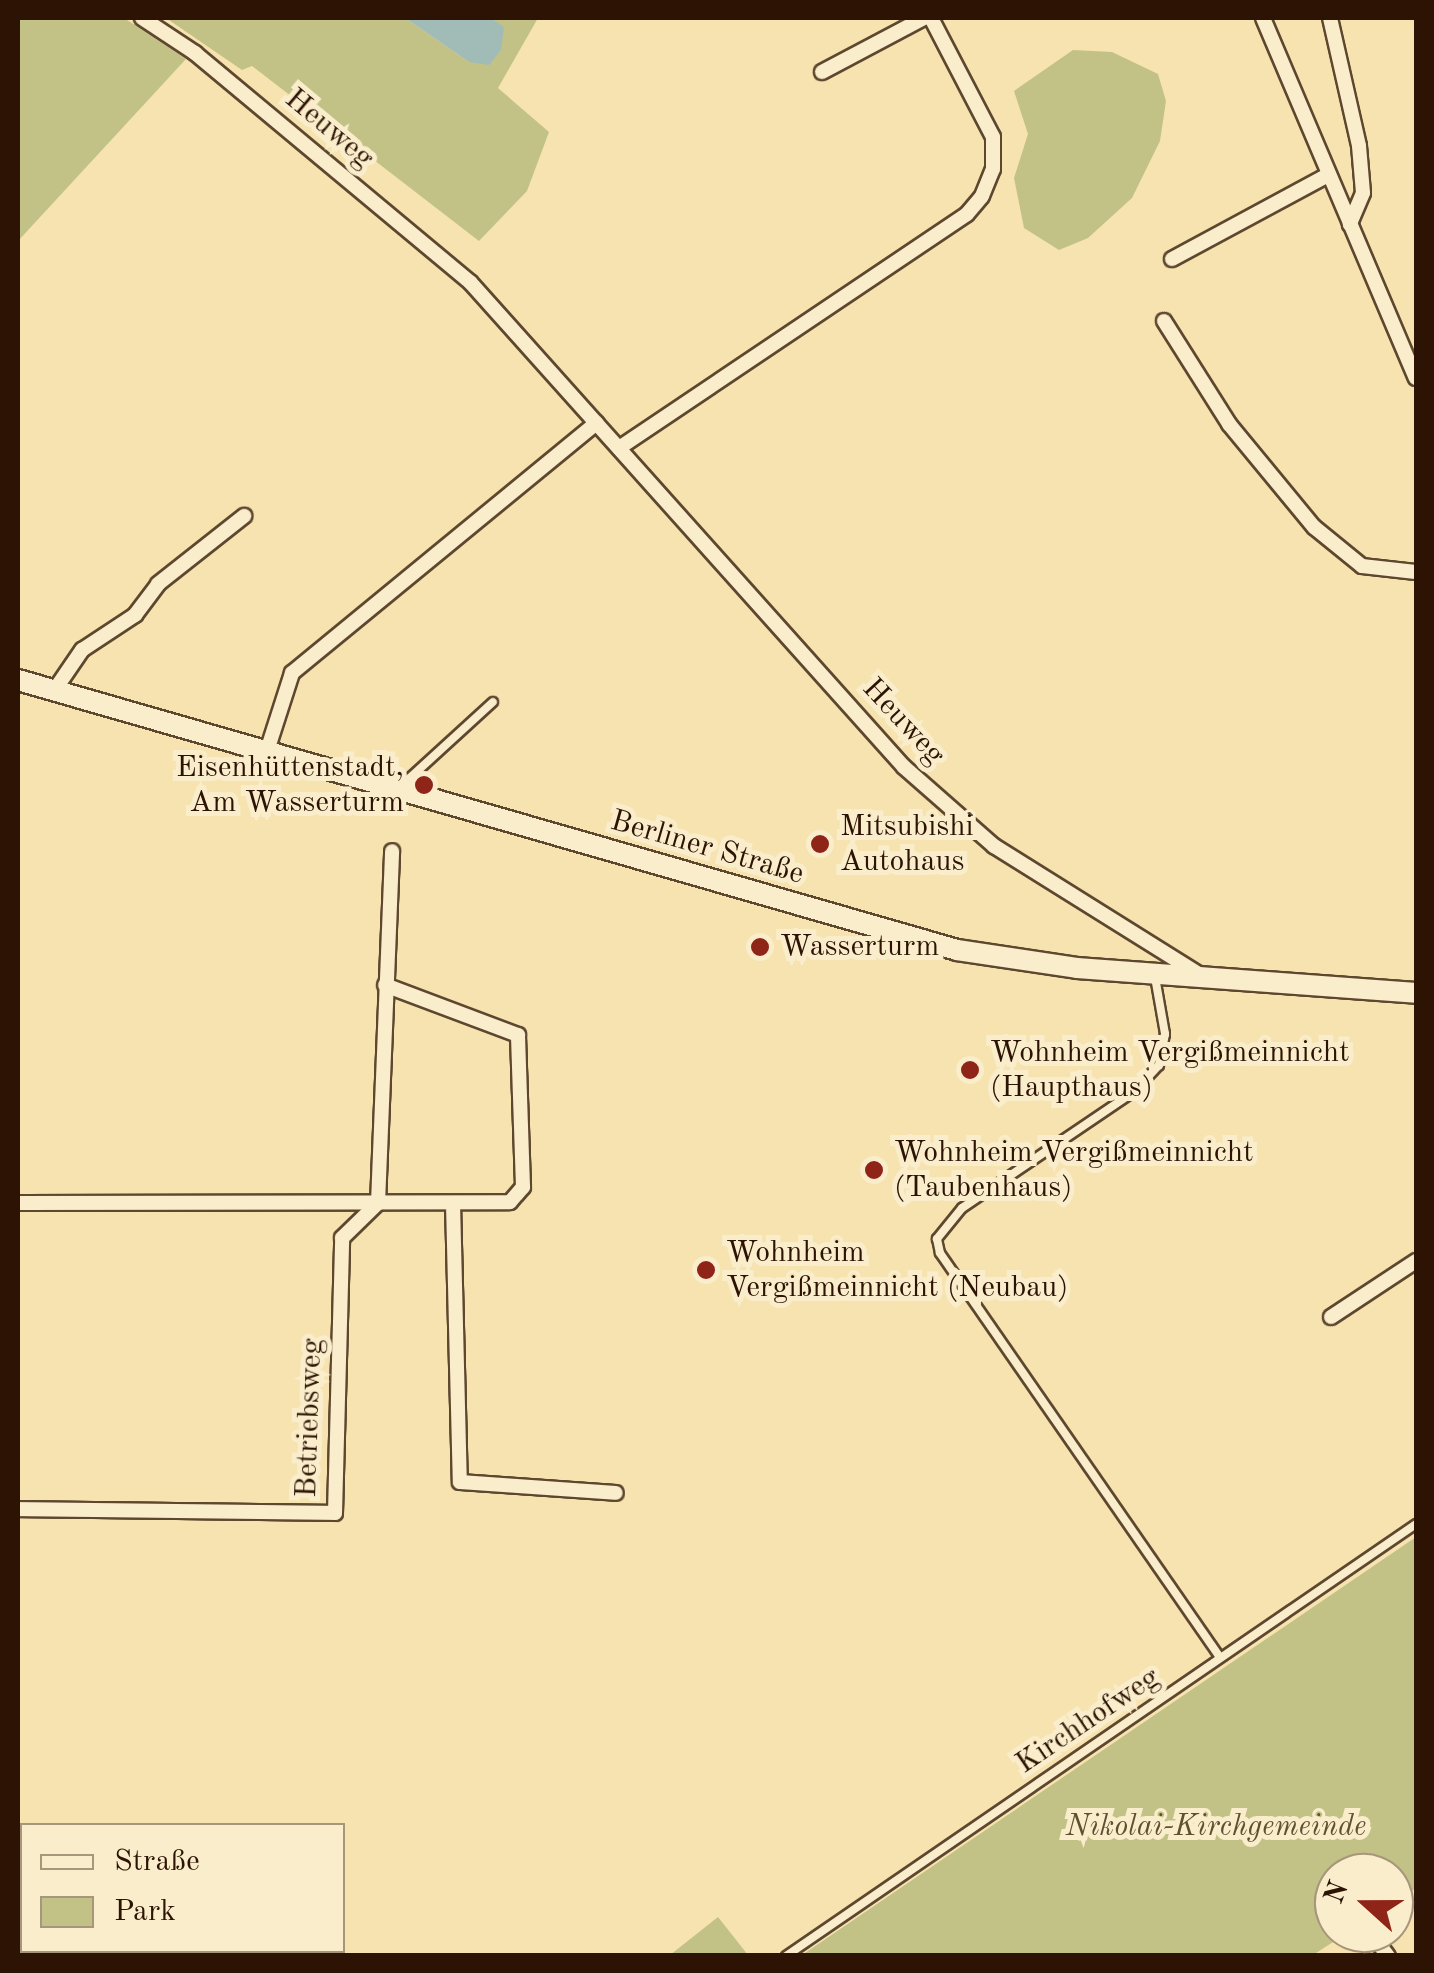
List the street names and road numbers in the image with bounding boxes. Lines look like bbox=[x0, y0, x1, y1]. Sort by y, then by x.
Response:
street label: Heuweg bbox=[277, 81, 381, 177]
street label: Heuweg bbox=[854, 671, 952, 773]
street label: Berliner Straße bbox=[606, 803, 808, 893]
street label: Betriebsweg bbox=[289, 1338, 331, 1498]
street label: Kirchhofweg bbox=[1009, 1660, 1167, 1782]

